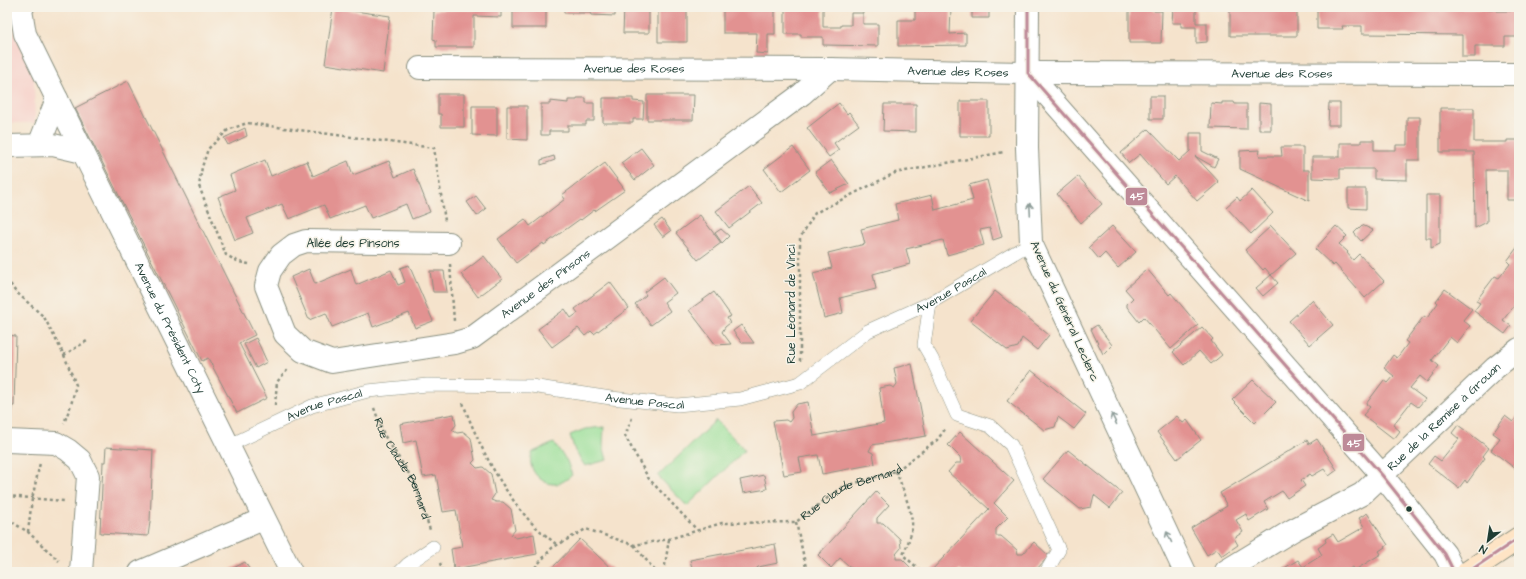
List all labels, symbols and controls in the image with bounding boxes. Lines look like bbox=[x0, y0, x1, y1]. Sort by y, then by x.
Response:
street label: Avenue des Roses bbox=[583, 60, 685, 78]
street label: Avenue des Roses bbox=[907, 63, 1009, 82]
street label: Avenue des Roses bbox=[1231, 65, 1333, 83]
line badge: 45 bbox=[1125, 187, 1148, 206]
text: 45 bbox=[1129, 189, 1145, 204]
one-way arrow bbox=[1026, 203, 1033, 216]
street label: Allée des Pinsons bbox=[307, 235, 400, 252]
street label: Avenue du Général Leclerc bbox=[1026, 238, 1103, 385]
street label: Rue Léonard de Vinci bbox=[783, 244, 800, 364]
street label: Avenue des Pinsons bbox=[497, 245, 594, 323]
street label: Avenue du Président Coty bbox=[130, 259, 209, 397]
street label: Avenue Pascal bbox=[913, 263, 990, 317]
street label: Rue de la Remise à Grouan bbox=[1384, 359, 1504, 475]
street label: Avenue Pascal bbox=[284, 385, 364, 426]
street label: Avenue Pascal bbox=[604, 389, 685, 414]
one-way arrow bbox=[1110, 413, 1117, 425]
street label: Rue Claude Bernard bbox=[369, 415, 434, 521]
line badge: 45 bbox=[1342, 433, 1365, 452]
text: 45 bbox=[1346, 436, 1362, 451]
street label: Rue Claude Bernard bbox=[797, 461, 906, 525]
unlabelled marker bbox=[1404, 504, 1414, 514]
north arrow bbox=[1468, 521, 1508, 561]
one-way arrow bbox=[1165, 531, 1172, 543]
text: N bbox=[1476, 541, 1490, 557]

